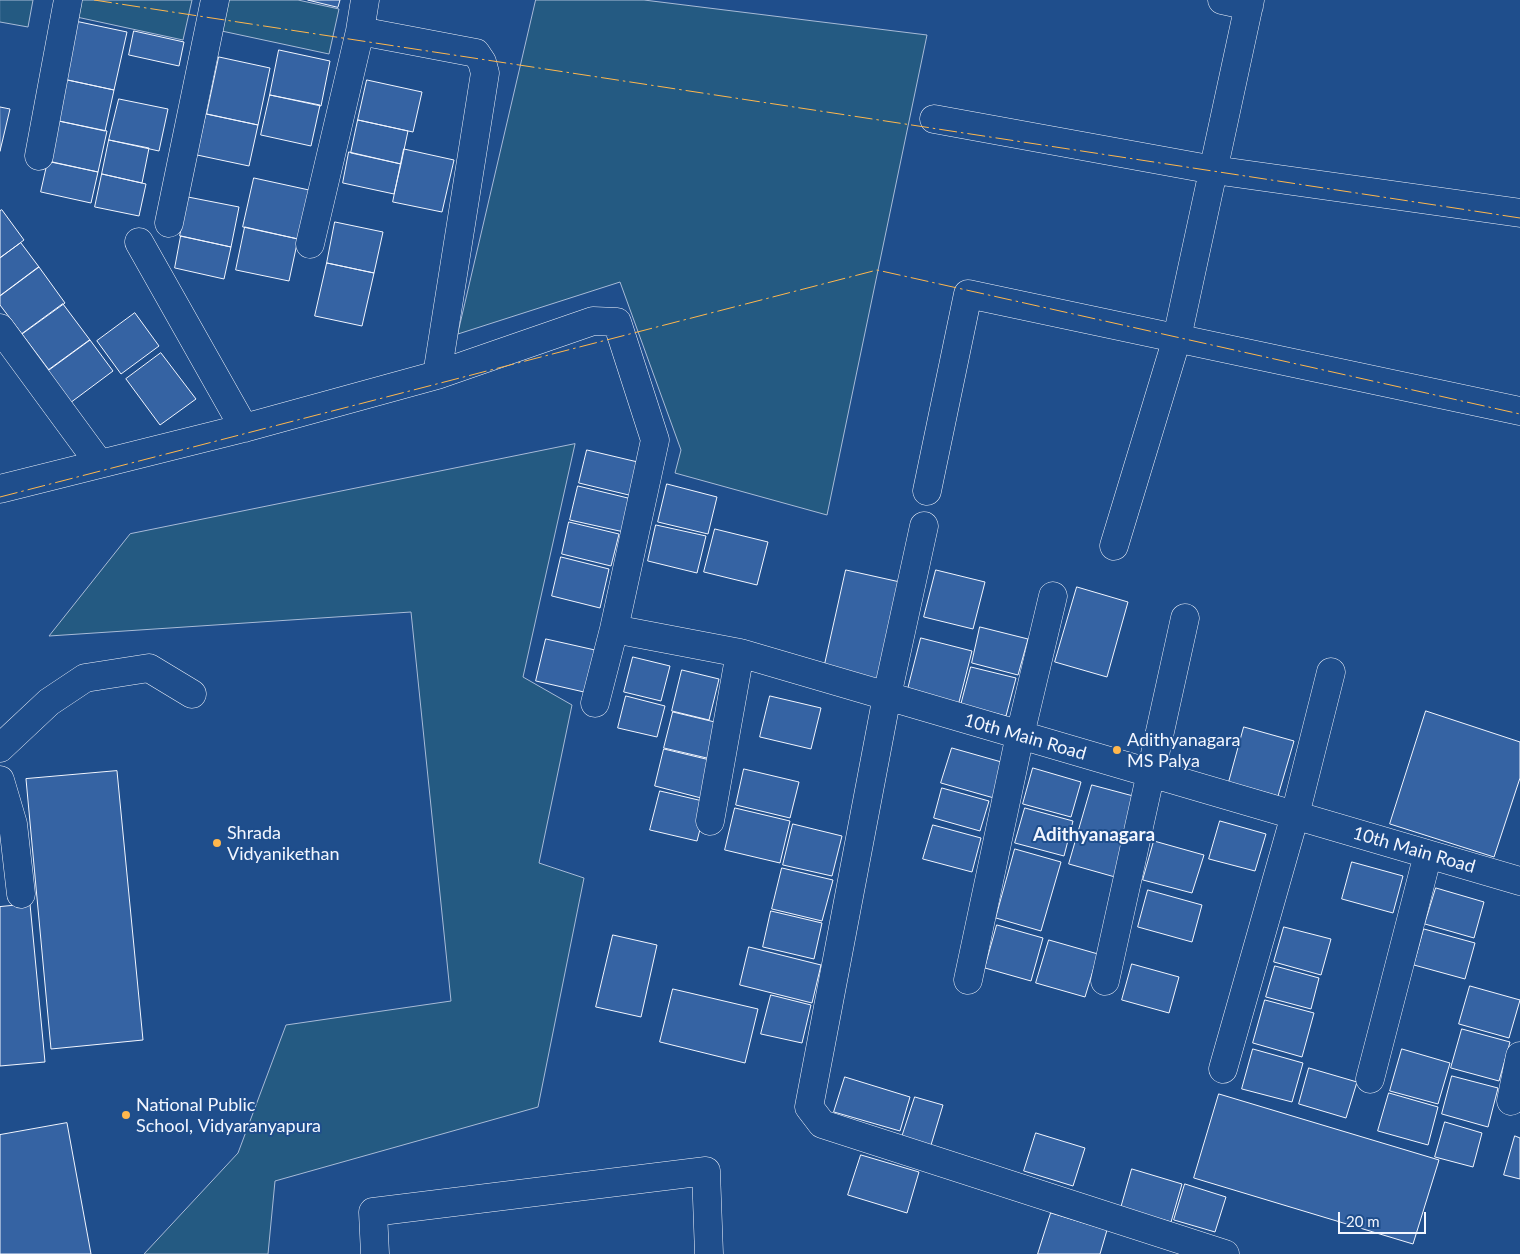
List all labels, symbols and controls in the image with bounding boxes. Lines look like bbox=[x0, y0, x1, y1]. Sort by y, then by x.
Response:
street label: 10th Main Road bbox=[961, 709, 1089, 765]
place label: Adithyanagara MS Palya bbox=[1127, 729, 1240, 772]
marker: Adithyanagara MS Palya bbox=[1111, 744, 1123, 756]
place label: Shrada Vidyanikethan bbox=[227, 822, 340, 864]
street label: 10th Main Road bbox=[1350, 822, 1478, 878]
district label: Adithyanagara bbox=[1033, 824, 1155, 846]
marker: Shrada Vidyanikethan bbox=[211, 837, 223, 849]
place label: National Public School, Vidyaranyapura bbox=[136, 1094, 321, 1136]
marker: National Public School, Vidyaranyapura bbox=[120, 1109, 132, 1121]
scale bar bbox=[1340, 1202, 1428, 1234]
text: 20 m bbox=[1346, 1212, 1380, 1230]

